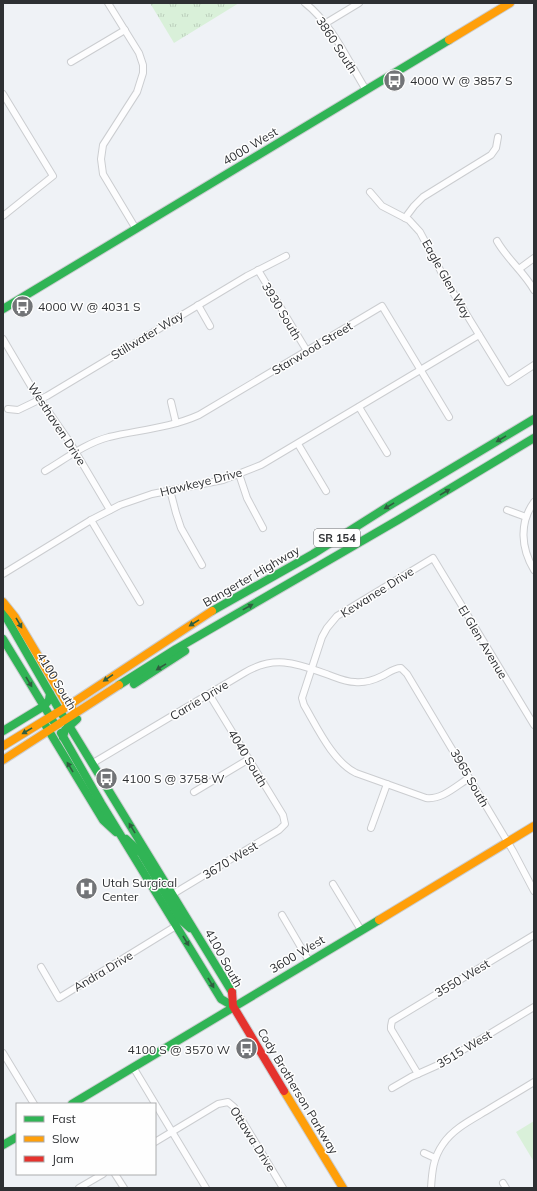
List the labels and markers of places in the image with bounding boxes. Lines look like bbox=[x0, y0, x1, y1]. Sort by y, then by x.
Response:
bus stop icon: 4000 W @ 3857 S bbox=[382, 67, 408, 93]
place label: 4000 W @ 3857 S bbox=[410, 73, 513, 88]
bus stop icon: 4000 W @ 4031 S bbox=[9, 293, 35, 319]
place label: 4000 W @ 4031 S bbox=[38, 299, 141, 314]
bus stop icon: 4100 S @ 3758 W bbox=[93, 765, 119, 791]
place label: 4100 S @ 3758 W bbox=[122, 771, 225, 786]
place label: Utah Surgical Center bbox=[102, 875, 177, 904]
hospital icon: Utah Surgical Center bbox=[73, 876, 99, 902]
bus stop icon: 4100 S @ 3570 W bbox=[233, 1036, 259, 1062]
place label: 4100 S @ 3570 W bbox=[127, 1042, 230, 1057]

